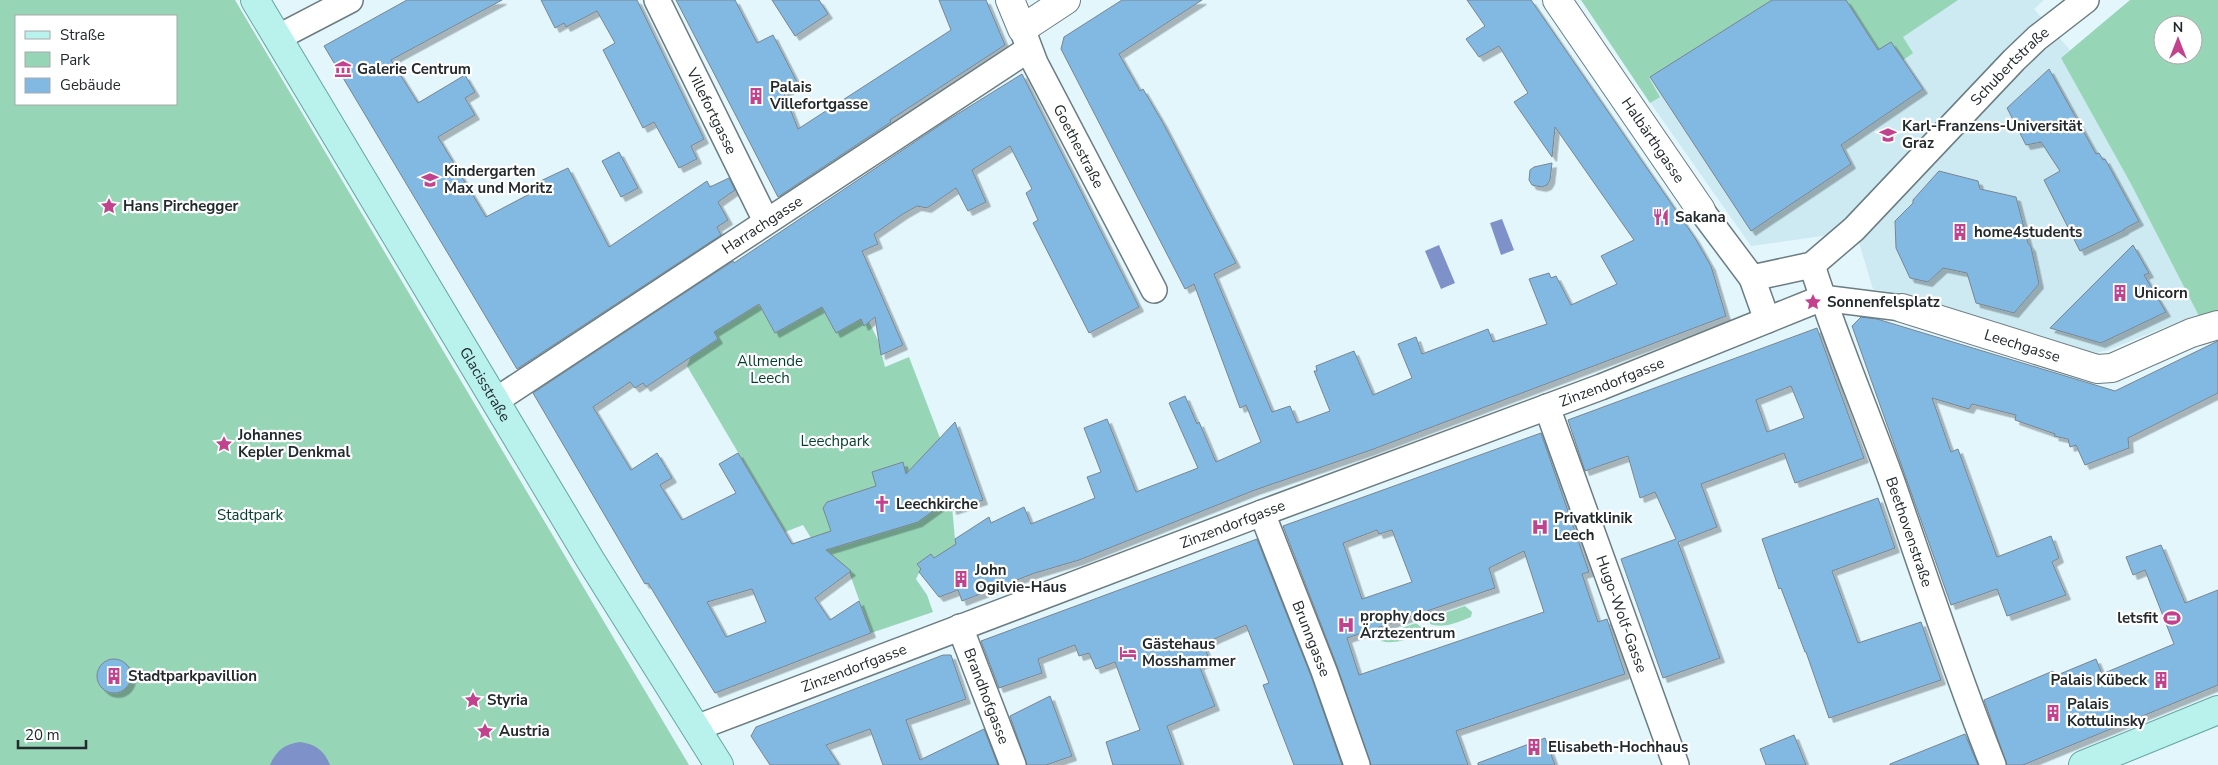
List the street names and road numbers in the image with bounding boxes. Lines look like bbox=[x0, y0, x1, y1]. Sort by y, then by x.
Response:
street label: Schubertstraße bbox=[1966, 22, 2053, 110]
street label: Villefortgasse bbox=[682, 64, 742, 158]
street label: Halbärthgasse bbox=[1617, 94, 1689, 187]
street label: Goethestraße bbox=[1048, 101, 1109, 192]
street label: Harrachgasse bbox=[718, 191, 806, 259]
street label: Leechgasse bbox=[1982, 324, 2063, 367]
street label: Glacisstraße bbox=[455, 343, 515, 425]
street label: Zinzendorfgasse bbox=[1557, 353, 1667, 412]
street label: Beethovenstraße bbox=[1881, 474, 1937, 590]
street label: Zinzendorfgasse bbox=[1177, 495, 1288, 553]
street label: Hugo-Wolf-Gasse bbox=[1591, 552, 1652, 676]
street label: Brunngasse bbox=[1287, 598, 1335, 679]
street label: Zinzendorfgasse bbox=[799, 639, 909, 697]
street label: Brandhofgasse bbox=[959, 645, 1014, 747]

